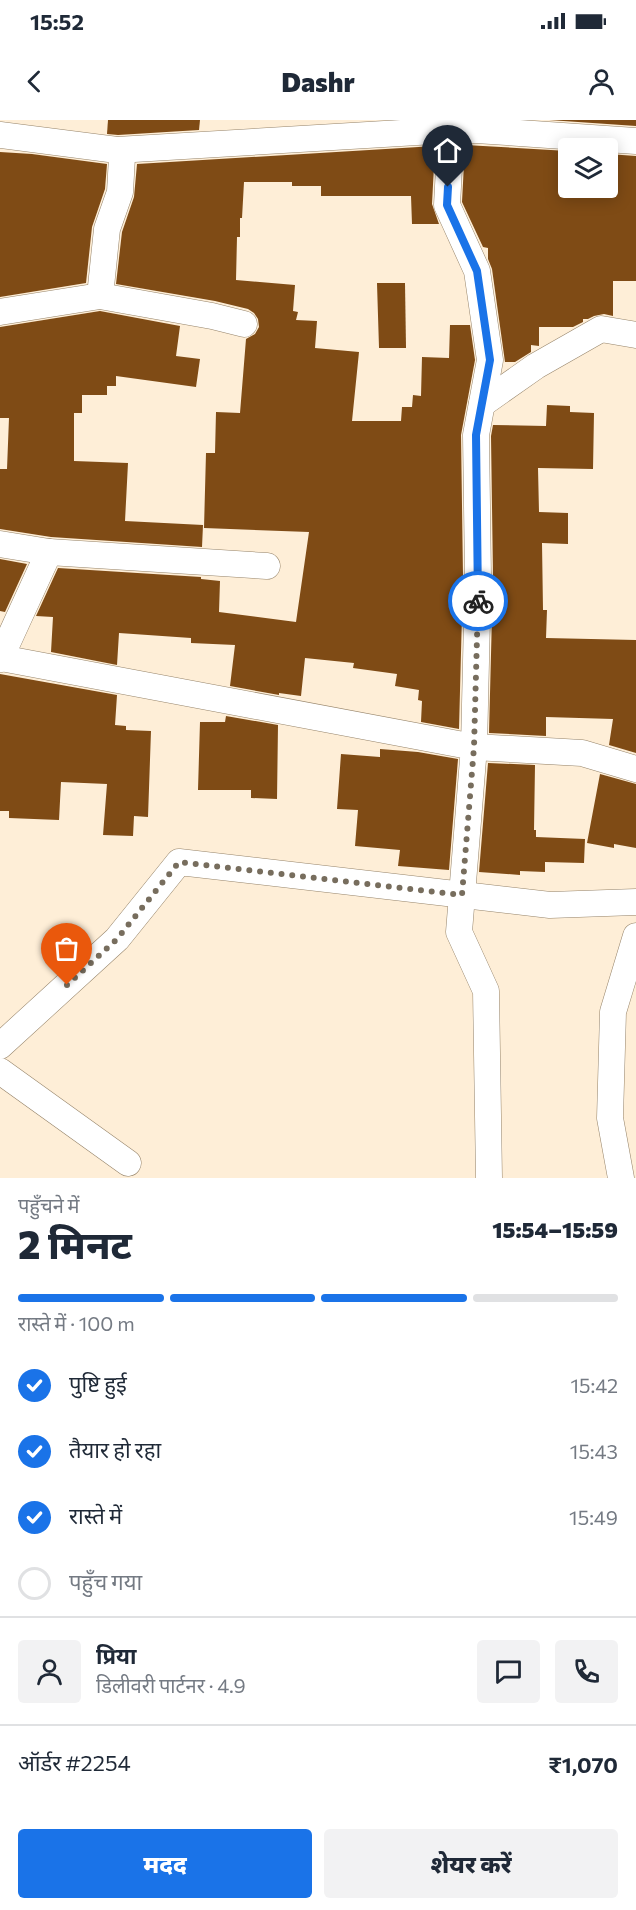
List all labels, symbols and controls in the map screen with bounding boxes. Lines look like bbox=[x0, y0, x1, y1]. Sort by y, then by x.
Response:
text: 15:52 bbox=[30, 8, 84, 35]
icon: back bbox=[18, 65, 51, 98]
text: Dashr bbox=[281, 65, 355, 98]
icon: person bbox=[585, 65, 618, 98]
pin bbox=[422, 125, 473, 187]
icon: home bbox=[431, 134, 464, 167]
map controls bbox=[558, 138, 618, 198]
button: layers bbox=[558, 138, 618, 198]
courier bbox=[448, 571, 508, 631]
icon: bike bbox=[462, 585, 495, 618]
pin bbox=[41, 923, 92, 985]
icon: bag bbox=[50, 932, 83, 965]
text: पहुँचने में bbox=[18, 1193, 80, 1217]
text: 15:54–15:59 bbox=[492, 1216, 618, 1243]
text: 2 मिनट bbox=[18, 1219, 132, 1267]
text: रास्ते में · 100 m bbox=[18, 1311, 135, 1335]
icon: check bbox=[18, 1369, 51, 1402]
text: पुष्टि हुई bbox=[69, 1370, 127, 1397]
text: 15:42 bbox=[570, 1373, 618, 1397]
icon: check bbox=[18, 1435, 51, 1468]
text: तैयार हो रहा bbox=[69, 1436, 161, 1463]
text: 15:43 bbox=[570, 1439, 618, 1463]
icon: check bbox=[18, 1501, 51, 1534]
text: रास्ते में bbox=[69, 1502, 122, 1529]
text: 15:49 bbox=[569, 1505, 618, 1529]
text: पहुँच गया bbox=[69, 1568, 142, 1595]
button: person bbox=[18, 1640, 81, 1703]
button: chat bbox=[477, 1640, 540, 1703]
button: phone bbox=[555, 1640, 618, 1703]
text: प्रिया bbox=[96, 1642, 136, 1669]
text: डिलीवरी पार्टनर · 4.9 bbox=[96, 1673, 246, 1697]
text: ऑर्डर #2254 bbox=[18, 1749, 131, 1776]
text: ₹1,070 bbox=[548, 1751, 618, 1778]
button: मदद bbox=[18, 1829, 312, 1898]
button: शेयर करें bbox=[324, 1829, 618, 1898]

